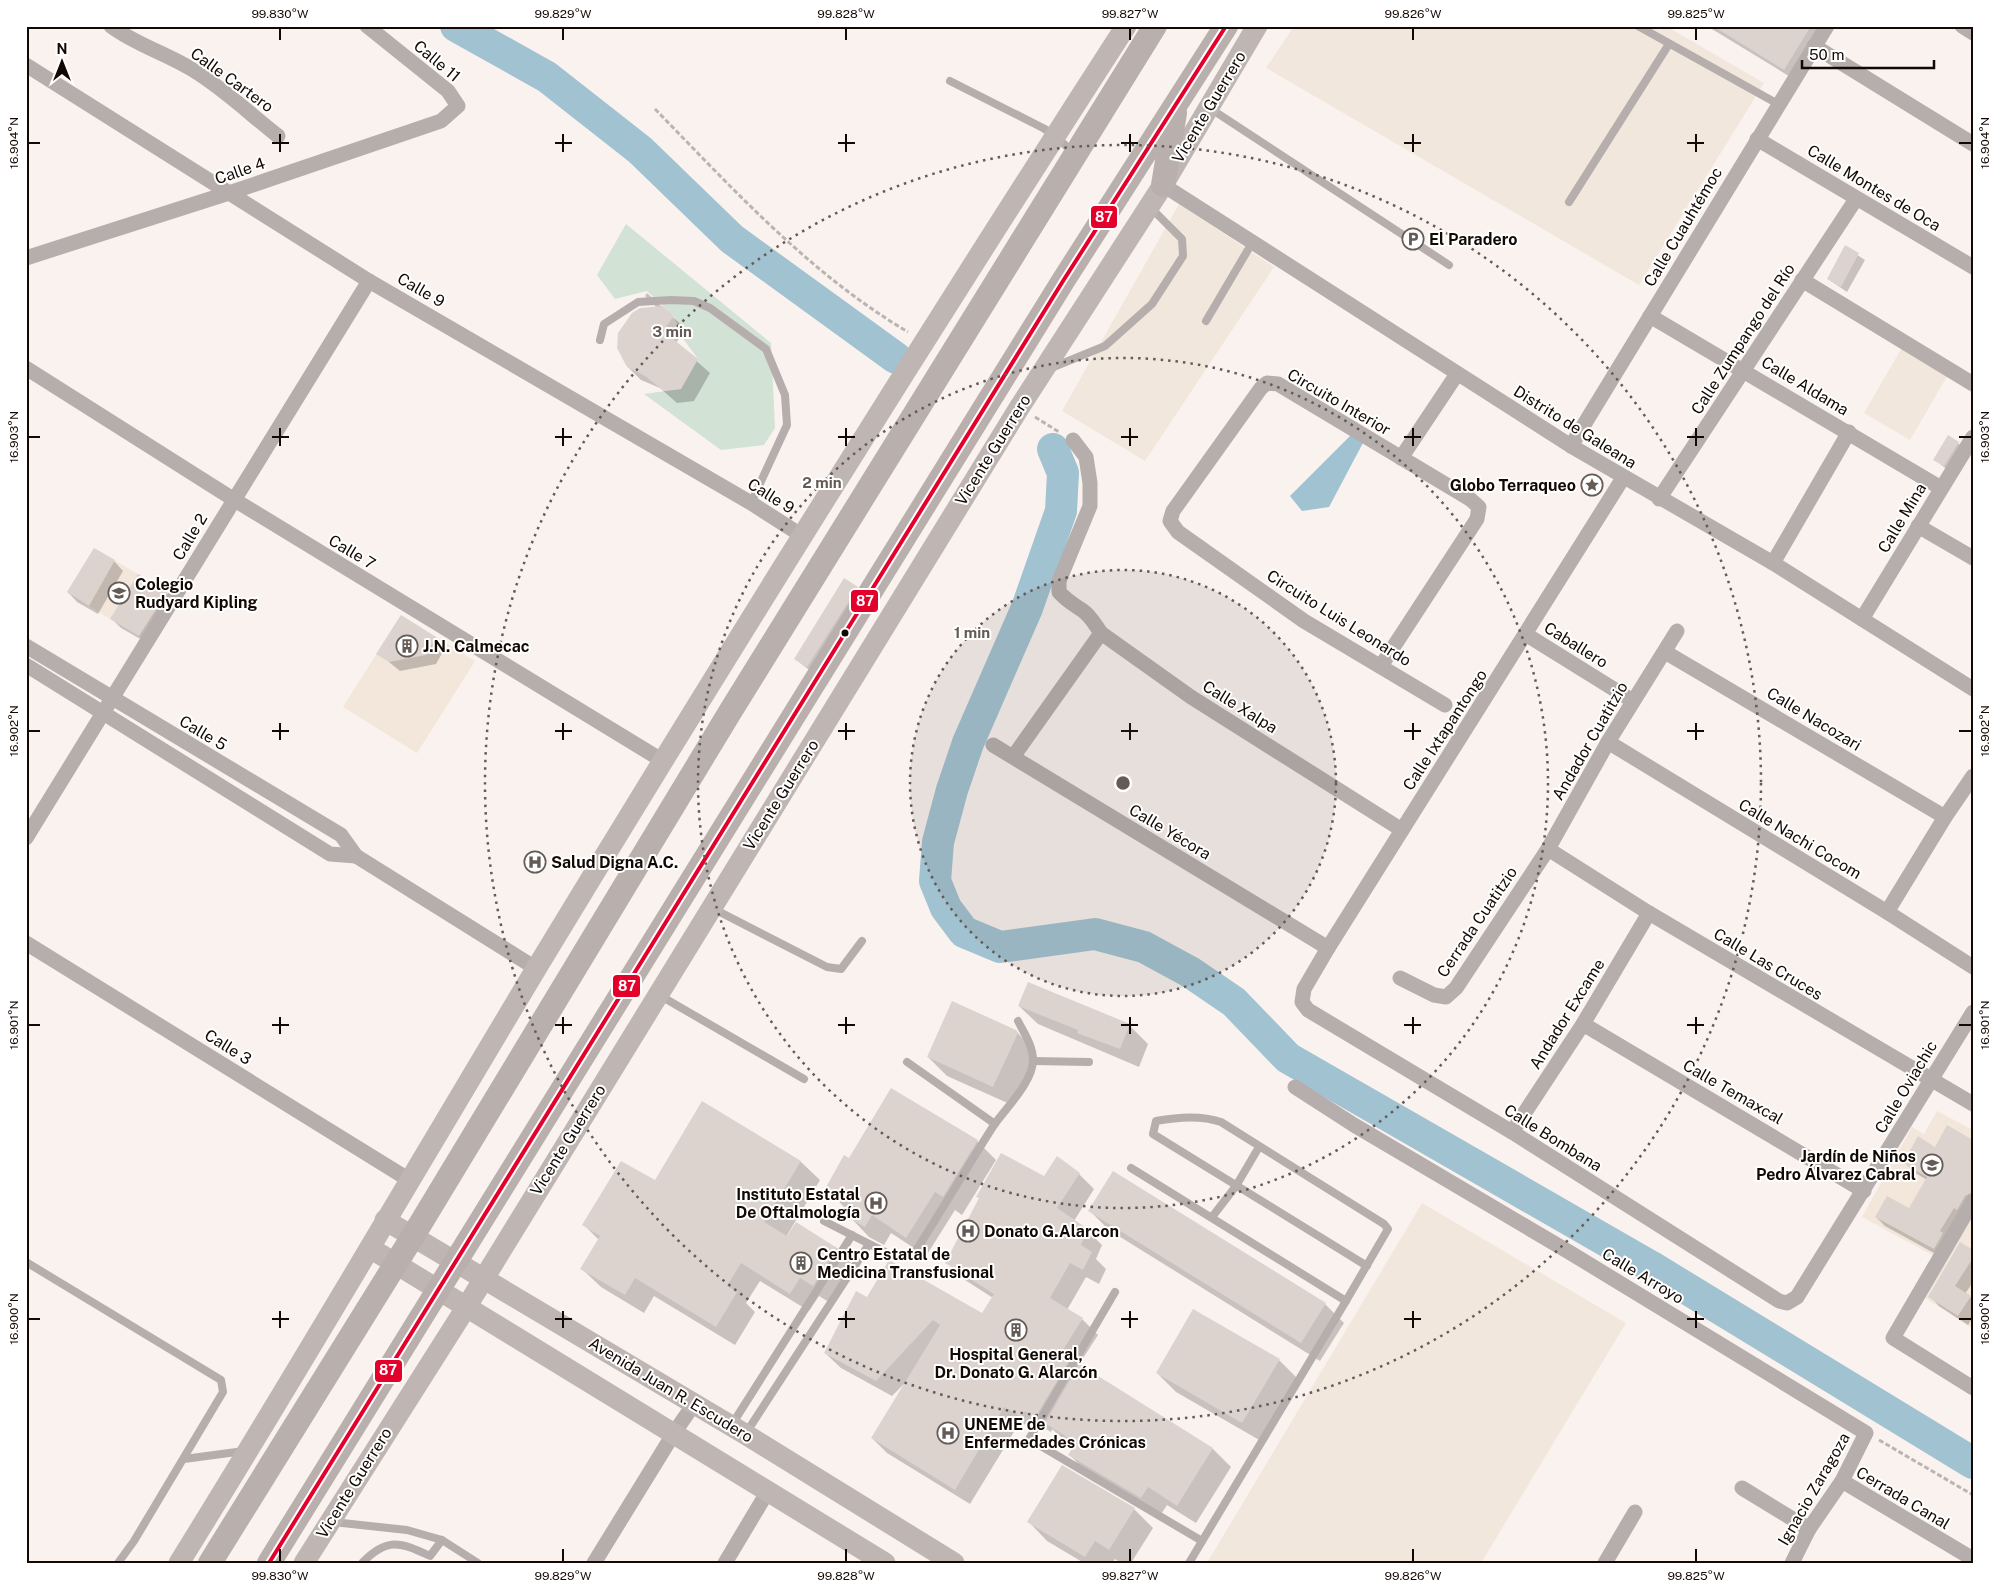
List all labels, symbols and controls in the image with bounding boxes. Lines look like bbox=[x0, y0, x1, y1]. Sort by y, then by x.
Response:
text: 99.830°W bbox=[251, 7, 309, 21]
text: 99.829°W bbox=[534, 7, 592, 21]
text: 99.828°W bbox=[817, 7, 875, 21]
text: 99.827°W bbox=[1102, 7, 1159, 21]
text: 99.826°W bbox=[1385, 7, 1442, 21]
text: 99.825°W bbox=[1667, 7, 1725, 21]
street label: Calle 11 bbox=[410, 36, 464, 86]
north arrow bbox=[38, 38, 88, 88]
scale bar bbox=[1802, 38, 1934, 70]
text: N bbox=[57, 41, 67, 57]
street label: Calle Cartero bbox=[187, 44, 277, 116]
text: 50 m bbox=[1809, 46, 1844, 63]
street label: Vicente Guerrero bbox=[1168, 48, 1250, 166]
text: 16.904°N bbox=[7, 117, 21, 169]
text: 16.904°N bbox=[1978, 117, 1992, 169]
street label: Calle Montes de Oca bbox=[1804, 141, 1944, 235]
street label: Calle 4 bbox=[212, 154, 268, 188]
street label: Calle Cuauhtémoc bbox=[1640, 164, 1726, 290]
line badge: 87 bbox=[1090, 205, 1118, 229]
text: 87 bbox=[1095, 209, 1113, 225]
parking icon: El Paradero bbox=[1401, 227, 1425, 251]
place label: El Paradero bbox=[1429, 230, 1517, 249]
street label: Calle Zumpango del Río bbox=[1687, 260, 1799, 418]
street label: Calle 9 bbox=[394, 269, 448, 311]
text: 3 min bbox=[652, 323, 692, 340]
street label: Calle Aldama bbox=[1758, 352, 1852, 420]
street label: Circuito Interior bbox=[1284, 365, 1394, 439]
street label: Distrito de Galeana bbox=[1510, 382, 1640, 472]
street label: Vicente Guerrero bbox=[951, 391, 1035, 509]
text: 16.903°N bbox=[7, 411, 21, 463]
text: 16.903°N bbox=[1978, 411, 1992, 463]
place icon: Globo Terraqueo bbox=[1580, 473, 1604, 497]
street label: Calle 9 bbox=[744, 474, 798, 518]
text: 2 min bbox=[802, 474, 842, 491]
place label: Globo Terraqueo bbox=[1450, 476, 1576, 495]
street label: Calle Mina bbox=[1874, 480, 1930, 556]
street label: Calle 2 bbox=[169, 510, 211, 564]
street label: Calle 7 bbox=[325, 531, 379, 573]
street label: Circuito Luis Leonardo bbox=[1263, 566, 1415, 670]
place label: Colegio Rudyard Kipling bbox=[135, 575, 258, 612]
school or university icon: Colegio Rudyard Kipling bbox=[107, 581, 131, 605]
line badge: 87 bbox=[850, 589, 879, 613]
text: 87 bbox=[856, 593, 874, 609]
street label: Caballero bbox=[1541, 618, 1611, 672]
text: 1 min bbox=[954, 624, 990, 641]
unlabelled marker bbox=[840, 628, 850, 638]
building icon: J.N. Calmecac bbox=[395, 634, 419, 658]
place label: J.N. Calmecac bbox=[423, 637, 530, 656]
street label: Calle Ixtapantongo bbox=[1399, 666, 1491, 794]
street label: Calle Xalpa bbox=[1199, 677, 1281, 737]
street label: Andador Cuatitzio bbox=[1548, 678, 1632, 804]
street label: Calle Nacozari bbox=[1763, 683, 1865, 755]
text: 16.902°N bbox=[7, 705, 21, 757]
text: 16.902°N bbox=[1978, 705, 1992, 757]
street label: Calle 5 bbox=[176, 711, 230, 755]
street label: Vicente Guerrero bbox=[739, 736, 823, 854]
centre of rings bbox=[1114, 774, 1132, 792]
street label: Calle Nachi Cocom bbox=[1735, 795, 1865, 883]
street label: Calle Yécora bbox=[1126, 800, 1214, 864]
hospital icon: Salud Digna A.C. bbox=[523, 850, 547, 874]
place label: Salud Digna A.C. bbox=[551, 853, 678, 872]
street label: Cerrada Cuatitzio bbox=[1433, 863, 1521, 981]
street label: Calle Las Cruces bbox=[1710, 924, 1826, 1004]
street label: Andador Excame bbox=[1525, 955, 1609, 1073]
line badge: 87 bbox=[612, 974, 641, 998]
text: 87 bbox=[618, 978, 636, 994]
text: 16.901°N bbox=[7, 1000, 21, 1050]
text: 16.901°N bbox=[1978, 1000, 1992, 1050]
street label: Calle 3 bbox=[201, 1025, 255, 1069]
street label: Calle Oviachic bbox=[1871, 1037, 1941, 1137]
street label: Calle Temaxcal bbox=[1679, 1056, 1787, 1128]
street label: Vicente Guerrero bbox=[526, 1081, 610, 1199]
street label: Calle Bombana bbox=[1501, 1100, 1605, 1176]
place label: Jardín de Niños Pedro Álvarez Cabral bbox=[1756, 1147, 1916, 1184]
school or university icon: Jardín de Niños Pedro Álvarez Cabral bbox=[1920, 1153, 1944, 1177]
place label: Instituto Estatal De Oftalmología bbox=[736, 1185, 860, 1222]
hospital icon: Instituto Estatal De Oftalmología bbox=[864, 1191, 888, 1215]
hospital icon: Donato G.Alarcon bbox=[956, 1219, 980, 1243]
place label: Donato G.Alarcon bbox=[984, 1222, 1119, 1241]
street label: Calle Arroyo bbox=[1599, 1244, 1687, 1308]
place label: Centro Estatal de Medicina Transfusional bbox=[817, 1245, 994, 1282]
building icon: Centro Estatal de Medicina Transfusional bbox=[789, 1251, 813, 1275]
text: 16.900°N bbox=[7, 1293, 21, 1345]
text: 16.900°N bbox=[1978, 1293, 1992, 1345]
building icon: Hospital General, Dr. Donato G. Alarcón bbox=[1004, 1318, 1028, 1342]
street label: Avenida Juan R. Escudero bbox=[585, 1333, 757, 1447]
place label: Hospital General, Dr. Donato G. Alarcón bbox=[934, 1345, 1098, 1382]
line badge: 87 bbox=[374, 1359, 403, 1383]
text: 87 bbox=[379, 1362, 397, 1378]
place label: UNEME de Enfermedades Crónicas bbox=[964, 1415, 1146, 1452]
hospital icon: UNEME de Enfermedades Crónicas bbox=[936, 1421, 960, 1445]
street label: Vicente Guerrero bbox=[312, 1424, 396, 1542]
street label: Ignacio Zaragoza bbox=[1774, 1429, 1854, 1549]
street label: Cerrada Canal bbox=[1853, 1463, 1953, 1534]
text: 99.830°W bbox=[251, 1569, 309, 1583]
text: 99.829°W bbox=[534, 1569, 592, 1583]
text: 99.828°W bbox=[817, 1569, 875, 1583]
text: 99.827°W bbox=[1102, 1569, 1159, 1583]
text: 99.826°W bbox=[1385, 1569, 1442, 1583]
text: 99.825°W bbox=[1667, 1569, 1725, 1583]

